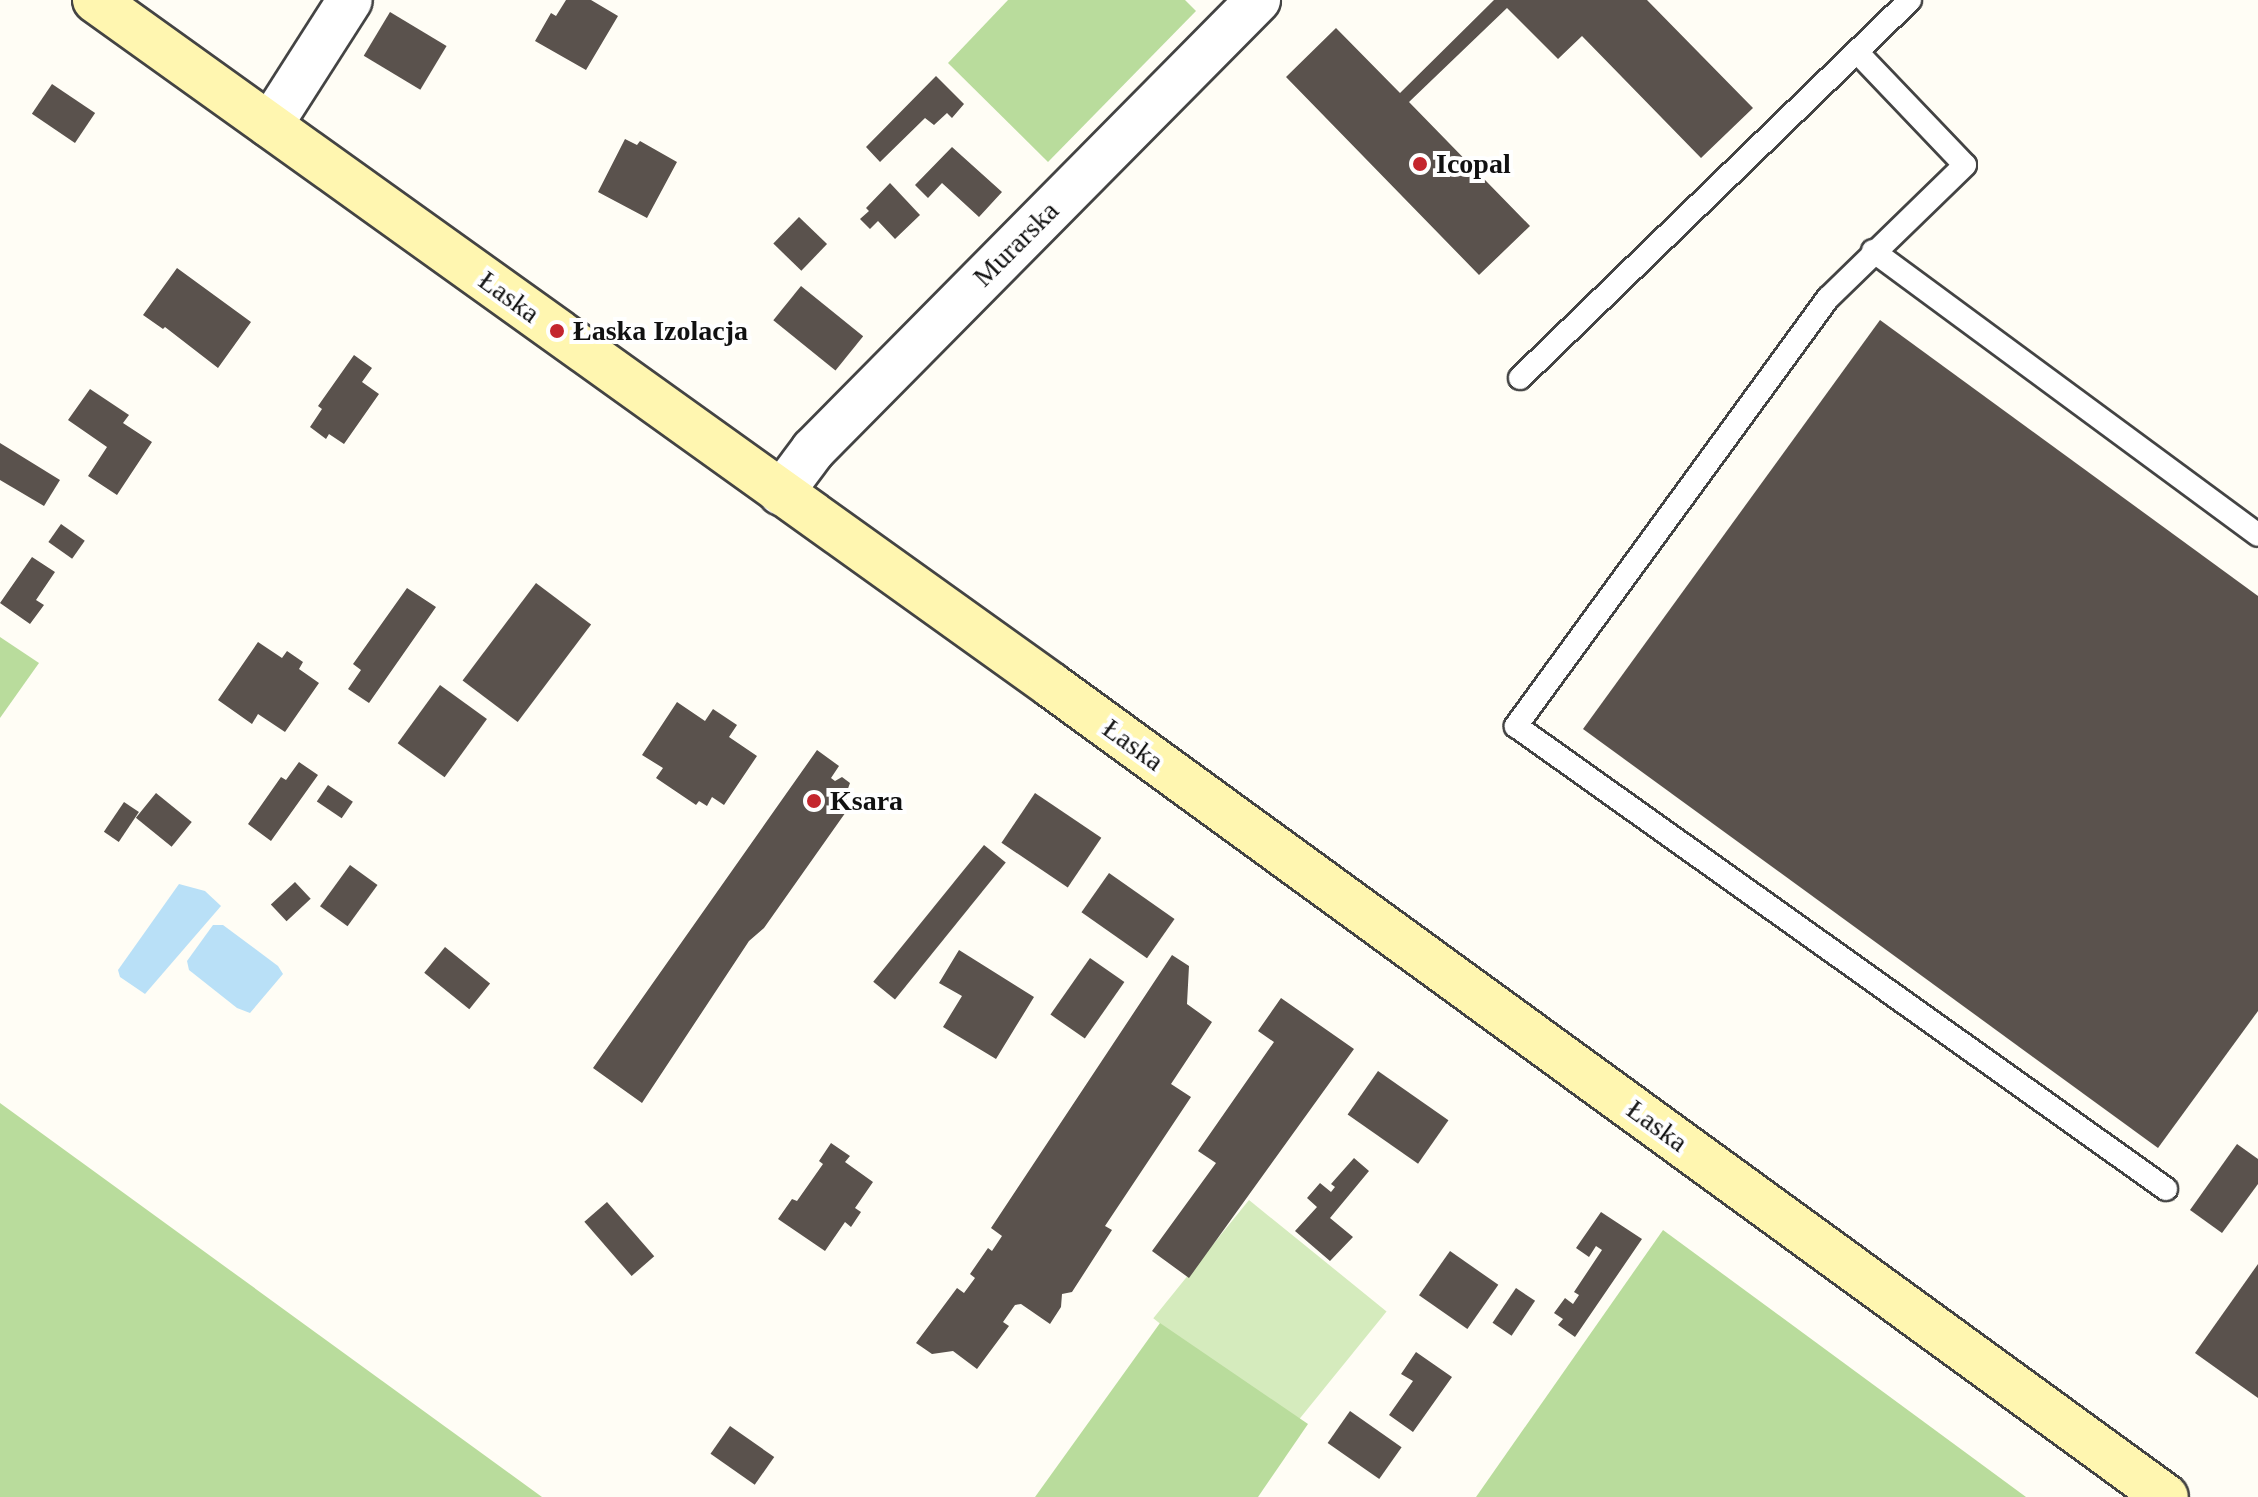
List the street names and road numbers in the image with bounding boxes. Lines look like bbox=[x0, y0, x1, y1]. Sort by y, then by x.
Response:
street label: Murarska bbox=[966, 194, 1066, 294]
street label: Łaska bbox=[472, 264, 546, 330]
street label: Łaska bbox=[1096, 712, 1170, 778]
street label: Łaska bbox=[1620, 1093, 1694, 1159]

